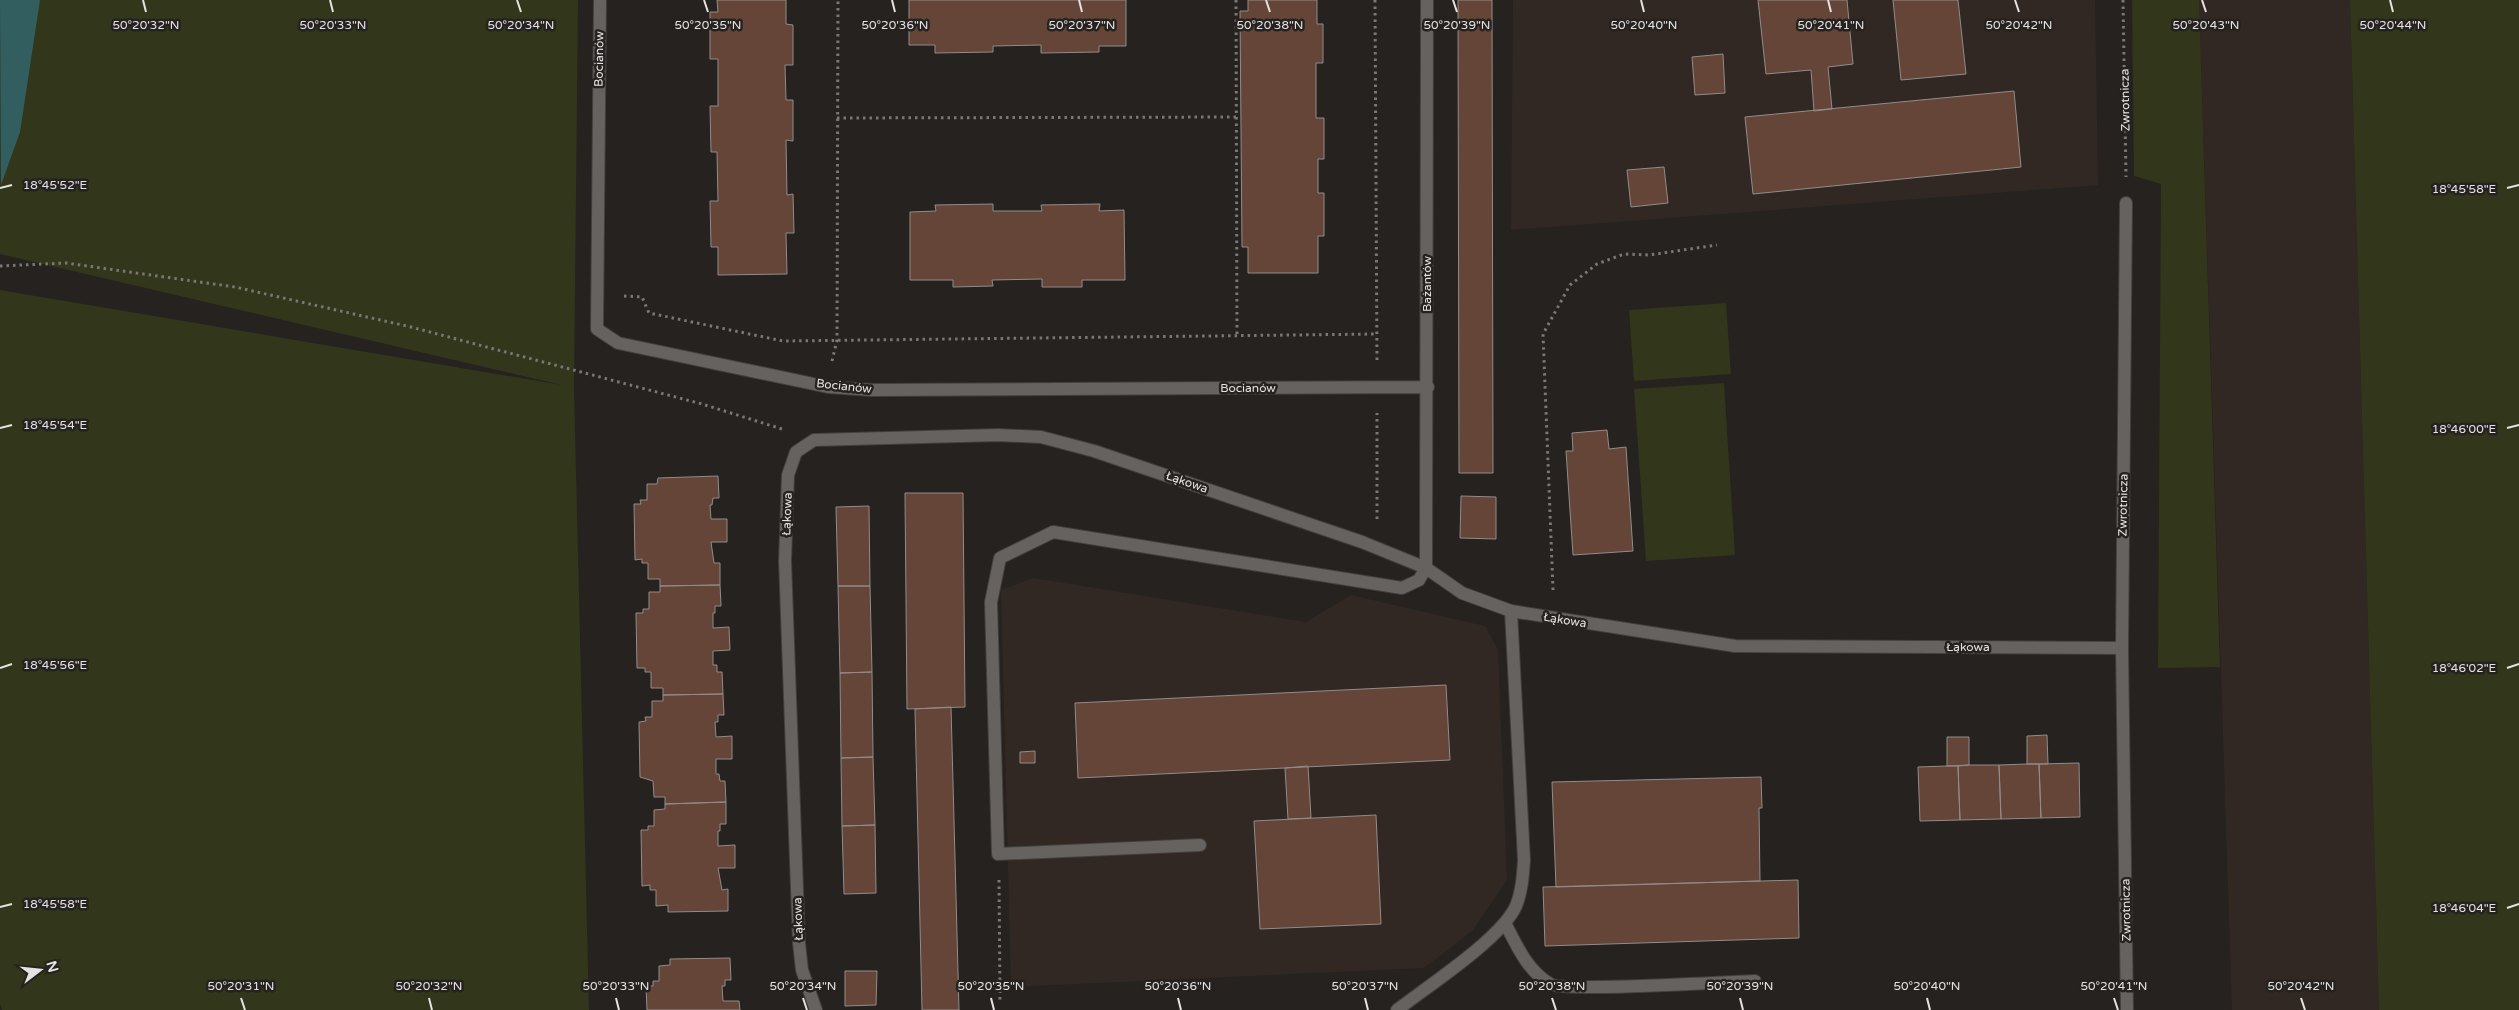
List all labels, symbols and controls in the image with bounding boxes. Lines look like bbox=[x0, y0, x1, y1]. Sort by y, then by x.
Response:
text: 50°20'32"N bbox=[113, 18, 180, 32]
text: 50°20'33"N bbox=[300, 18, 367, 32]
text: 50°20'34"N bbox=[488, 18, 555, 32]
text: 50°20'35"N bbox=[675, 18, 742, 32]
text: 50°20'36"N bbox=[862, 18, 929, 32]
text: 50°20'37"N bbox=[1049, 18, 1116, 32]
text: 50°20'38"N bbox=[1237, 18, 1304, 32]
text: 50°20'39"N bbox=[1424, 18, 1491, 32]
text: 50°20'40"N bbox=[1611, 18, 1678, 32]
text: 50°20'41"N bbox=[1798, 18, 1865, 32]
text: 50°20'42"N bbox=[1986, 18, 2053, 32]
text: 50°20'43"N bbox=[2173, 18, 2240, 32]
text: 50°20'44"N bbox=[2360, 18, 2427, 32]
street label: Bocianów bbox=[592, 31, 606, 87]
street label: Zwrotnicza bbox=[2117, 68, 2133, 132]
text: 18°45'52"E bbox=[23, 178, 88, 192]
text: 18°45'58"E bbox=[2432, 182, 2497, 196]
street label: Bażantów bbox=[1420, 255, 1434, 312]
street label: Bocianów bbox=[816, 376, 873, 396]
street label: Bocianów bbox=[1220, 381, 1276, 395]
text: 18°45'54"E bbox=[23, 418, 88, 432]
text: 18°46'00"E bbox=[2432, 422, 2497, 436]
street label: Łąkowa bbox=[1164, 468, 1210, 496]
street label: Zwrotnicza bbox=[2115, 473, 2131, 537]
street label: Łąkowa bbox=[779, 492, 795, 536]
street label: Łąkowa bbox=[1542, 610, 1588, 630]
street label: Łąkowa bbox=[1946, 640, 1990, 654]
text: 18°45'56"E bbox=[23, 658, 88, 672]
text: 18°46'02"E bbox=[2432, 661, 2497, 675]
street label: Zwrotnicza bbox=[2118, 878, 2134, 942]
text: 18°45'58"E bbox=[23, 897, 88, 911]
street label: Łąkowa bbox=[790, 897, 806, 941]
text: 18°46'04"E bbox=[2432, 901, 2497, 915]
north arrow bbox=[15, 945, 65, 995]
text: N bbox=[42, 959, 62, 974]
text: 50°20'31"N bbox=[208, 979, 275, 993]
text: 50°20'32"N bbox=[396, 979, 463, 993]
text: 50°20'33"N bbox=[583, 979, 650, 993]
text: 50°20'34"N bbox=[770, 979, 837, 993]
text: 50°20'35"N bbox=[958, 979, 1025, 993]
text: 50°20'36"N bbox=[1145, 979, 1212, 993]
text: 50°20'37"N bbox=[1332, 979, 1399, 993]
text: 50°20'38"N bbox=[1519, 979, 1586, 993]
text: 50°20'39"N bbox=[1707, 979, 1774, 993]
text: 50°20'40"N bbox=[1894, 979, 1961, 993]
text: 50°20'41"N bbox=[2081, 979, 2148, 993]
text: 50°20'42"N bbox=[2268, 979, 2335, 993]

